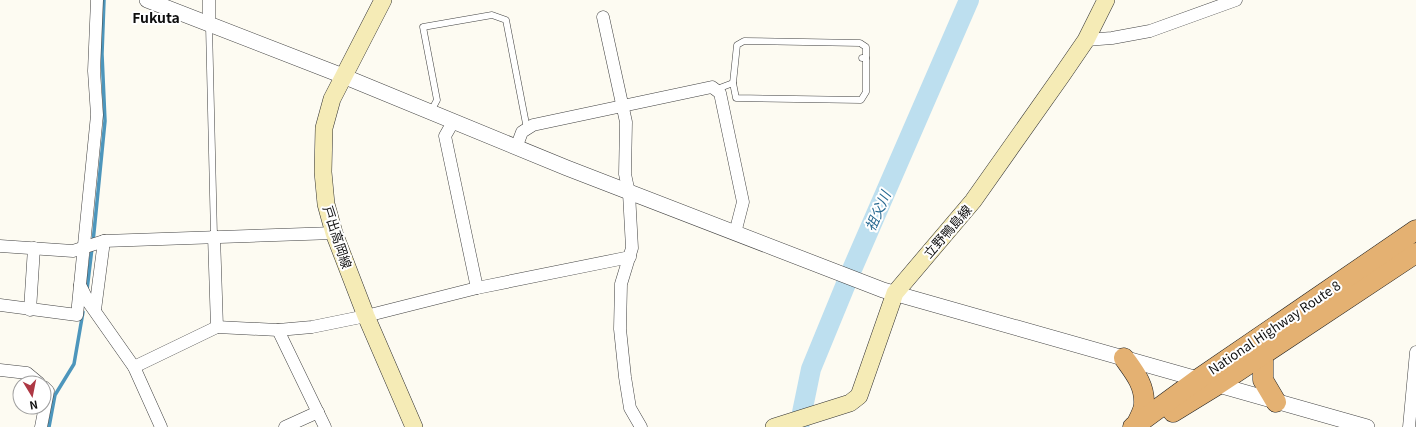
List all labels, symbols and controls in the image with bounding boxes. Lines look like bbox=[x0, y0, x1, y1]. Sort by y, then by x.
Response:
district label: Fukuta bbox=[132, 7, 180, 27]
water label: 祖父川 bbox=[859, 186, 895, 234]
street label: 立野鴨島線 bbox=[919, 200, 975, 262]
street label: 戸出高岡線 bbox=[319, 203, 357, 271]
street label: National Highway Route 8 bbox=[1204, 275, 1344, 379]
north arrow bbox=[12, 375, 52, 415]
text: N bbox=[28, 397, 39, 414]

